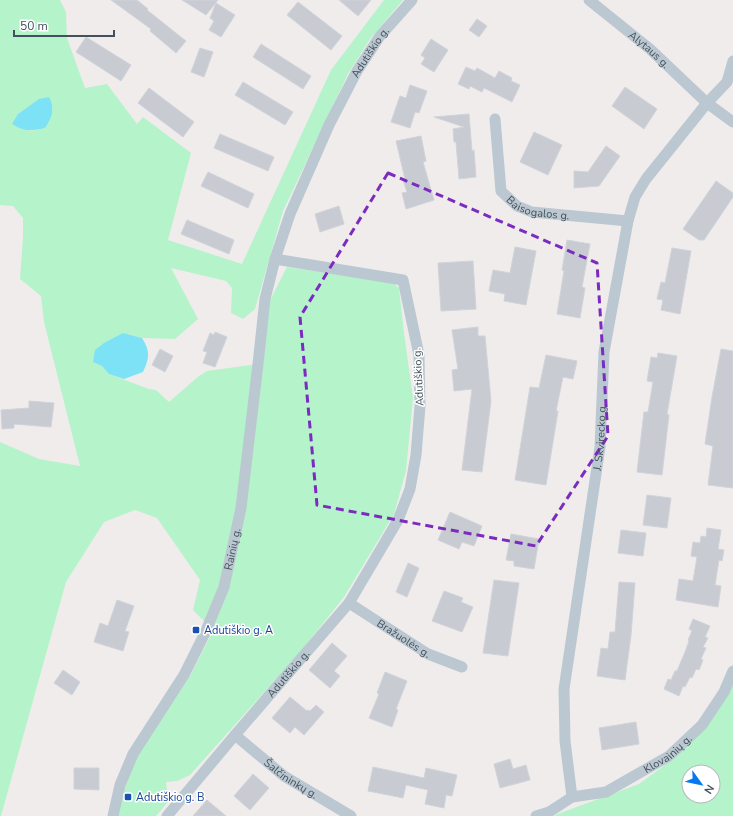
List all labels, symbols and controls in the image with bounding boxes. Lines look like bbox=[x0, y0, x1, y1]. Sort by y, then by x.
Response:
scale bar bbox=[14, 12, 114, 38]
text: 50 m bbox=[20, 18, 48, 34]
street label: Adutiškio g. bbox=[348, 24, 393, 80]
street label: Alytaus g. bbox=[625, 28, 673, 72]
street label: Baisogalos g. bbox=[503, 193, 570, 223]
street label: Adutiškio g. bbox=[409, 348, 428, 406]
street label: J. Skvirecko g. bbox=[589, 403, 610, 473]
street label: Rainių g. bbox=[221, 527, 244, 571]
street label: Bražuolės g. bbox=[374, 616, 432, 662]
place label: Adutiškio g. A bbox=[204, 623, 273, 638]
marker: Adutiškio g. A bbox=[191, 625, 201, 635]
street label: Adutiškio g. bbox=[264, 647, 313, 701]
street label: Klovainių g. bbox=[641, 731, 695, 777]
street label: Šalčininkų g. bbox=[261, 755, 320, 802]
north arrow bbox=[681, 764, 721, 804]
text: N bbox=[700, 782, 717, 797]
place label: Adutiškio g. B bbox=[136, 790, 204, 805]
marker: Adutiškio g. B bbox=[123, 792, 133, 802]

